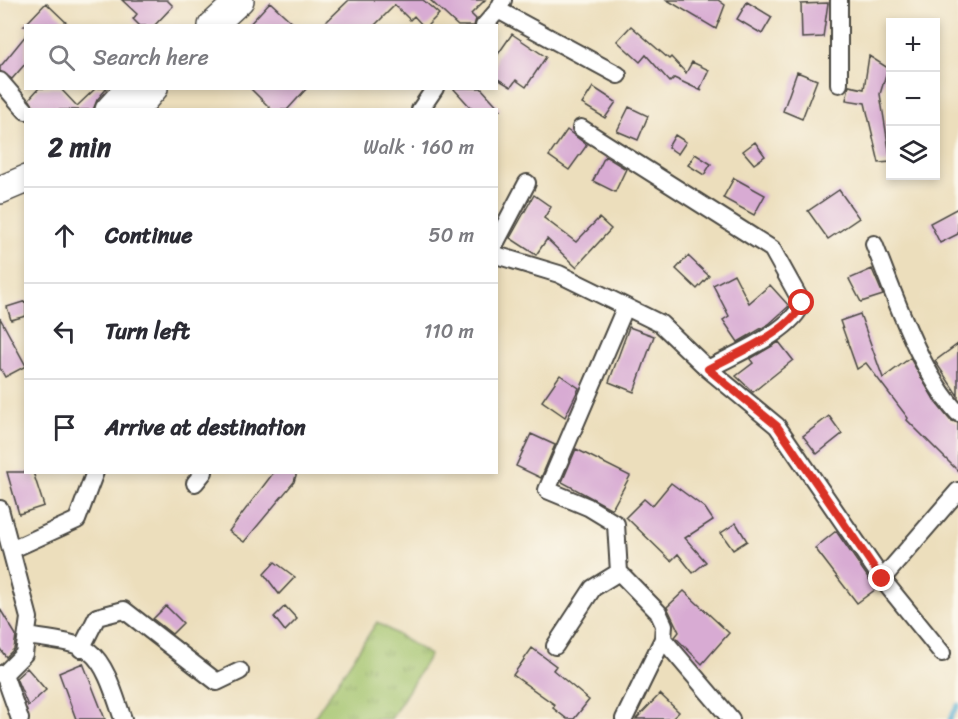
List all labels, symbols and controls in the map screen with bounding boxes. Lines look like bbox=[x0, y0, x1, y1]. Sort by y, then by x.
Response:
map controls bbox=[886, 18, 940, 180]
button: + bbox=[886, 18, 940, 72]
search box bbox=[24, 24, 498, 90]
text: Search here bbox=[93, 38, 209, 77]
icon: search bbox=[45, 41, 78, 74]
button: − bbox=[886, 72, 940, 126]
text: 2 min bbox=[48, 124, 111, 170]
button: layers bbox=[886, 126, 940, 180]
text: Walk · 160 m bbox=[363, 130, 474, 165]
text: Continue bbox=[105, 216, 193, 255]
text: 50 m bbox=[429, 218, 474, 253]
icon: ahead bbox=[48, 219, 81, 252]
route start bbox=[788, 289, 814, 315]
text: Turn left bbox=[105, 312, 190, 351]
text: 110 m bbox=[424, 314, 474, 349]
icon: left bbox=[48, 315, 81, 348]
text: Arrive at destination bbox=[105, 408, 306, 447]
icon: arrive bbox=[48, 411, 81, 444]
route end bbox=[868, 565, 894, 591]

